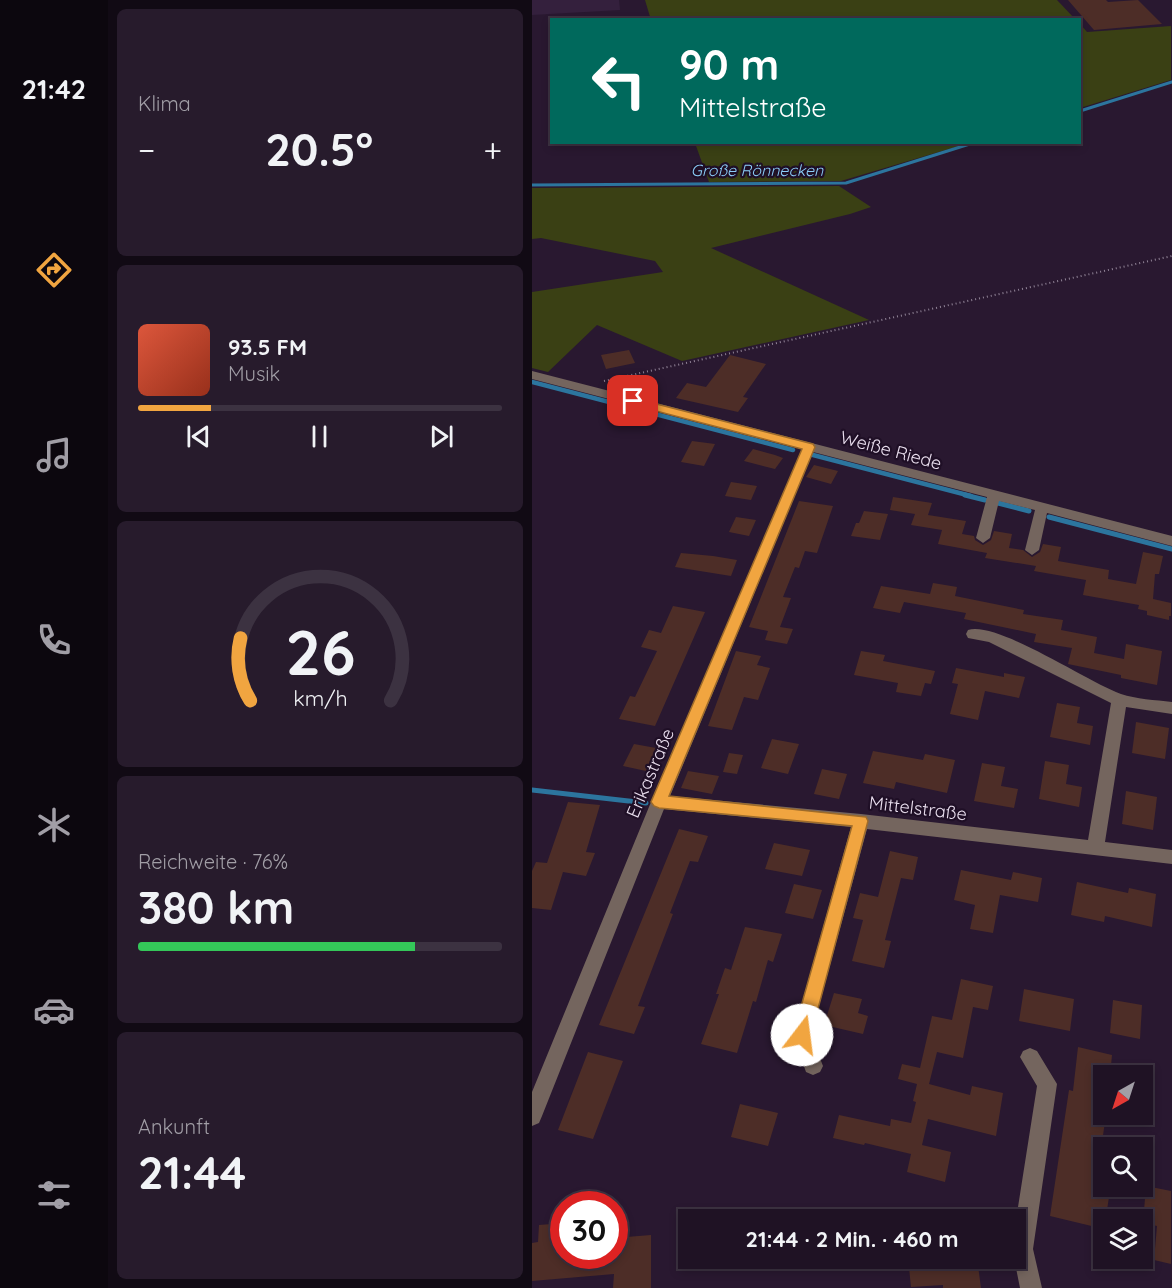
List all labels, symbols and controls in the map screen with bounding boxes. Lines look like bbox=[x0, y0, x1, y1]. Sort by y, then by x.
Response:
text: 90 m bbox=[679, 38, 779, 91]
icon: left bbox=[580, 42, 658, 120]
text: 21:42 bbox=[22, 72, 86, 106]
text: Mittelstraße bbox=[679, 90, 827, 124]
text: Klima bbox=[138, 91, 191, 116]
text: 20.5° bbox=[265, 121, 373, 177]
text: − bbox=[138, 129, 155, 170]
text: + bbox=[483, 129, 502, 170]
water label: Große Rönnecken bbox=[691, 160, 824, 180]
icon: directions bbox=[33, 249, 75, 291]
text: 93.5 FM bbox=[228, 333, 307, 361]
text: Musik bbox=[228, 361, 280, 386]
pin bbox=[607, 375, 658, 426]
icon: arrive bbox=[616, 384, 649, 417]
icon: previous bbox=[182, 420, 215, 453]
icon: pause bbox=[303, 420, 336, 453]
icon: next bbox=[425, 420, 458, 453]
street label: Weiße Riede bbox=[838, 425, 944, 475]
icon: music bbox=[33, 434, 75, 476]
text: 26 bbox=[285, 613, 355, 691]
icon: phone bbox=[33, 619, 75, 661]
text: km/h bbox=[293, 685, 347, 711]
street label: Erikastraße bbox=[621, 725, 679, 821]
street label: Mittelstraße bbox=[868, 791, 968, 825]
icon: climate bbox=[33, 804, 75, 846]
text: Reichweite · 76% bbox=[138, 849, 288, 874]
text: 380 km bbox=[138, 879, 294, 935]
icon: car bbox=[33, 989, 75, 1031]
position arrow bbox=[770, 1003, 834, 1067]
north arrow bbox=[1093, 1065, 1153, 1125]
map controls bbox=[1093, 1065, 1153, 1269]
text: Ankunft bbox=[138, 1114, 210, 1139]
button: search bbox=[1093, 1137, 1153, 1197]
text: 21:44 bbox=[138, 1144, 246, 1200]
icon: filters bbox=[33, 1174, 75, 1216]
speed limit sign: 30 bbox=[550, 1191, 628, 1269]
button: layers bbox=[1093, 1209, 1153, 1269]
text: 21:44 · 2 Min. · 460 m bbox=[746, 1225, 958, 1253]

